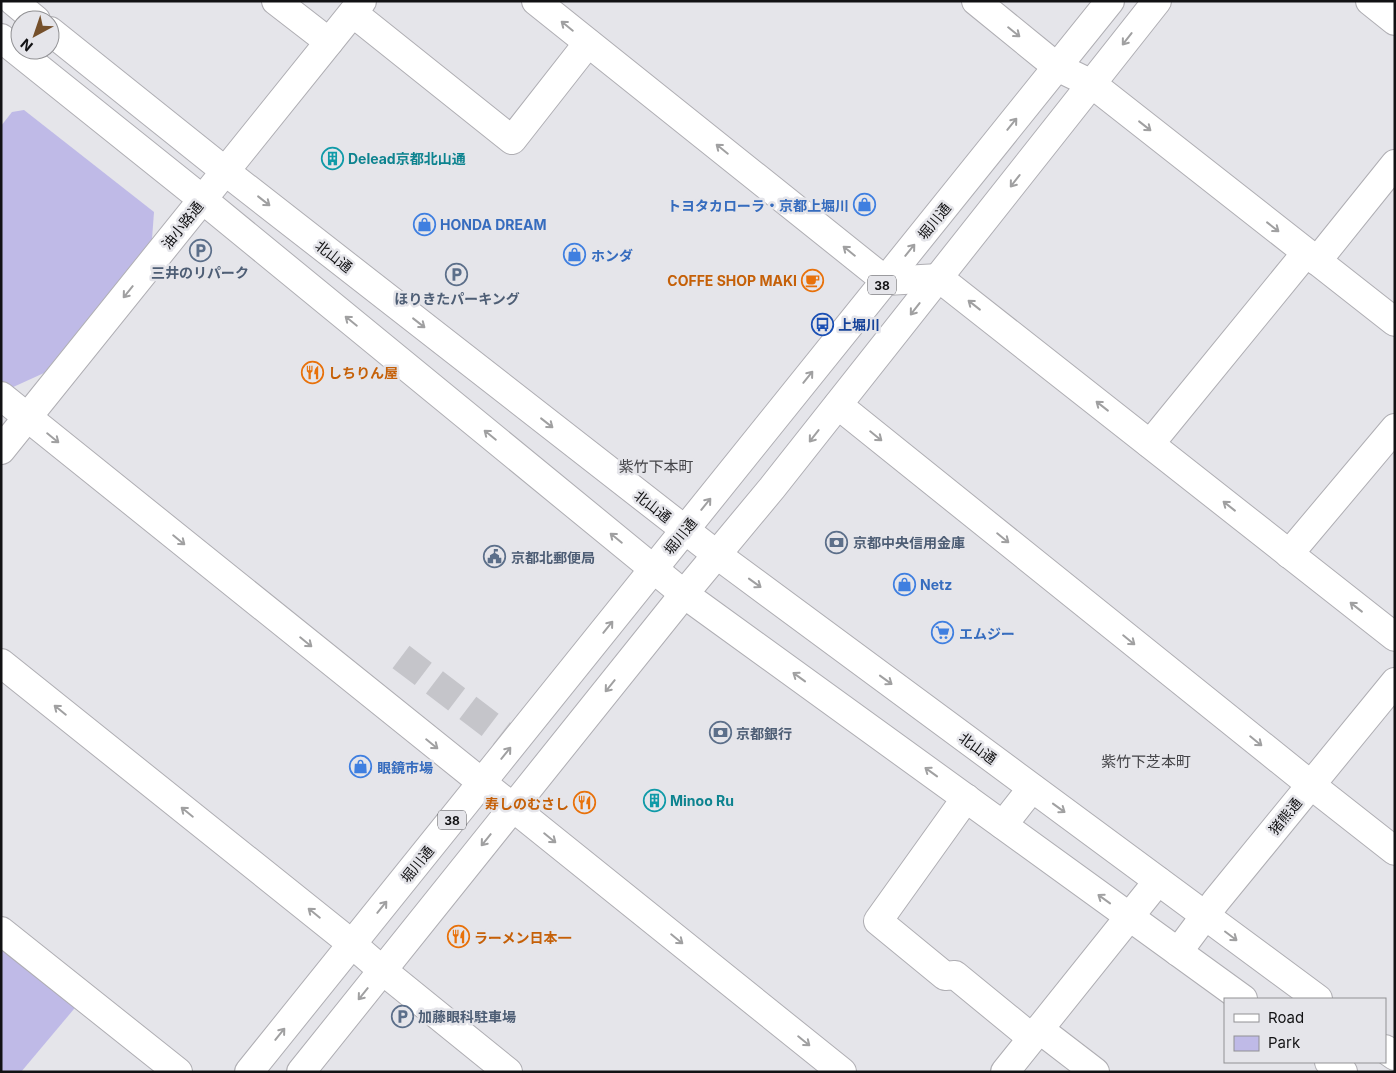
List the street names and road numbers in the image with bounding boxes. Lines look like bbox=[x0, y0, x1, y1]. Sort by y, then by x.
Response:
street label: 油小路通 bbox=[158, 198, 206, 252]
street label: 堀川通 bbox=[914, 199, 954, 243]
street label: 北山通 bbox=[312, 236, 356, 276]
road number: 38 bbox=[868, 276, 896, 294]
street label: 北山通 bbox=[631, 486, 675, 526]
street label: 堀川通 bbox=[660, 514, 700, 558]
street label: 北山通 bbox=[956, 729, 1000, 767]
street label: 猪熊通 bbox=[1265, 794, 1305, 838]
road number: 38 bbox=[438, 810, 466, 830]
street label: 堀川通 bbox=[397, 842, 437, 886]

